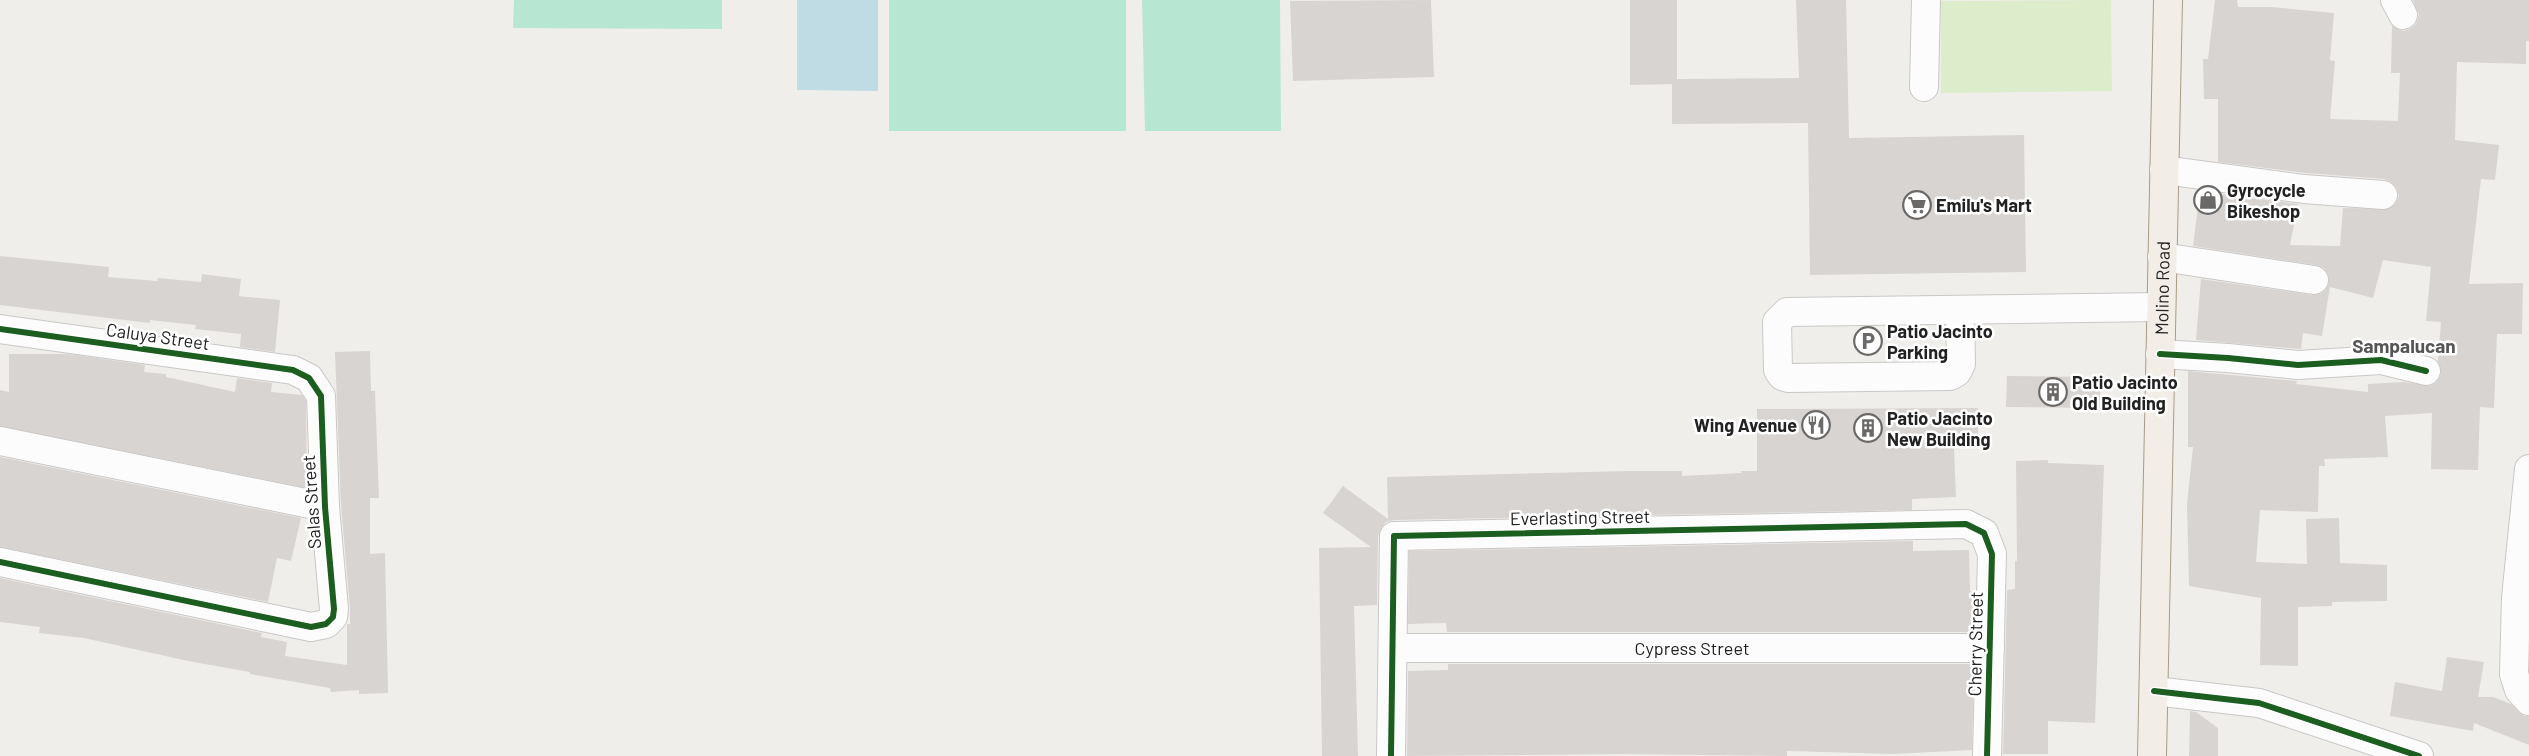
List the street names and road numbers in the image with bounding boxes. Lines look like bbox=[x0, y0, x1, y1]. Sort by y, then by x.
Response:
street label: Molino Road bbox=[2150, 241, 2174, 335]
street label: Caluya Street bbox=[105, 318, 211, 354]
street label: Salas Street bbox=[297, 454, 325, 550]
street label: Everlasting Street bbox=[1510, 505, 1650, 529]
street label: Cherry Street bbox=[1963, 591, 1987, 697]
street label: Cypress Street bbox=[1635, 637, 1749, 659]

